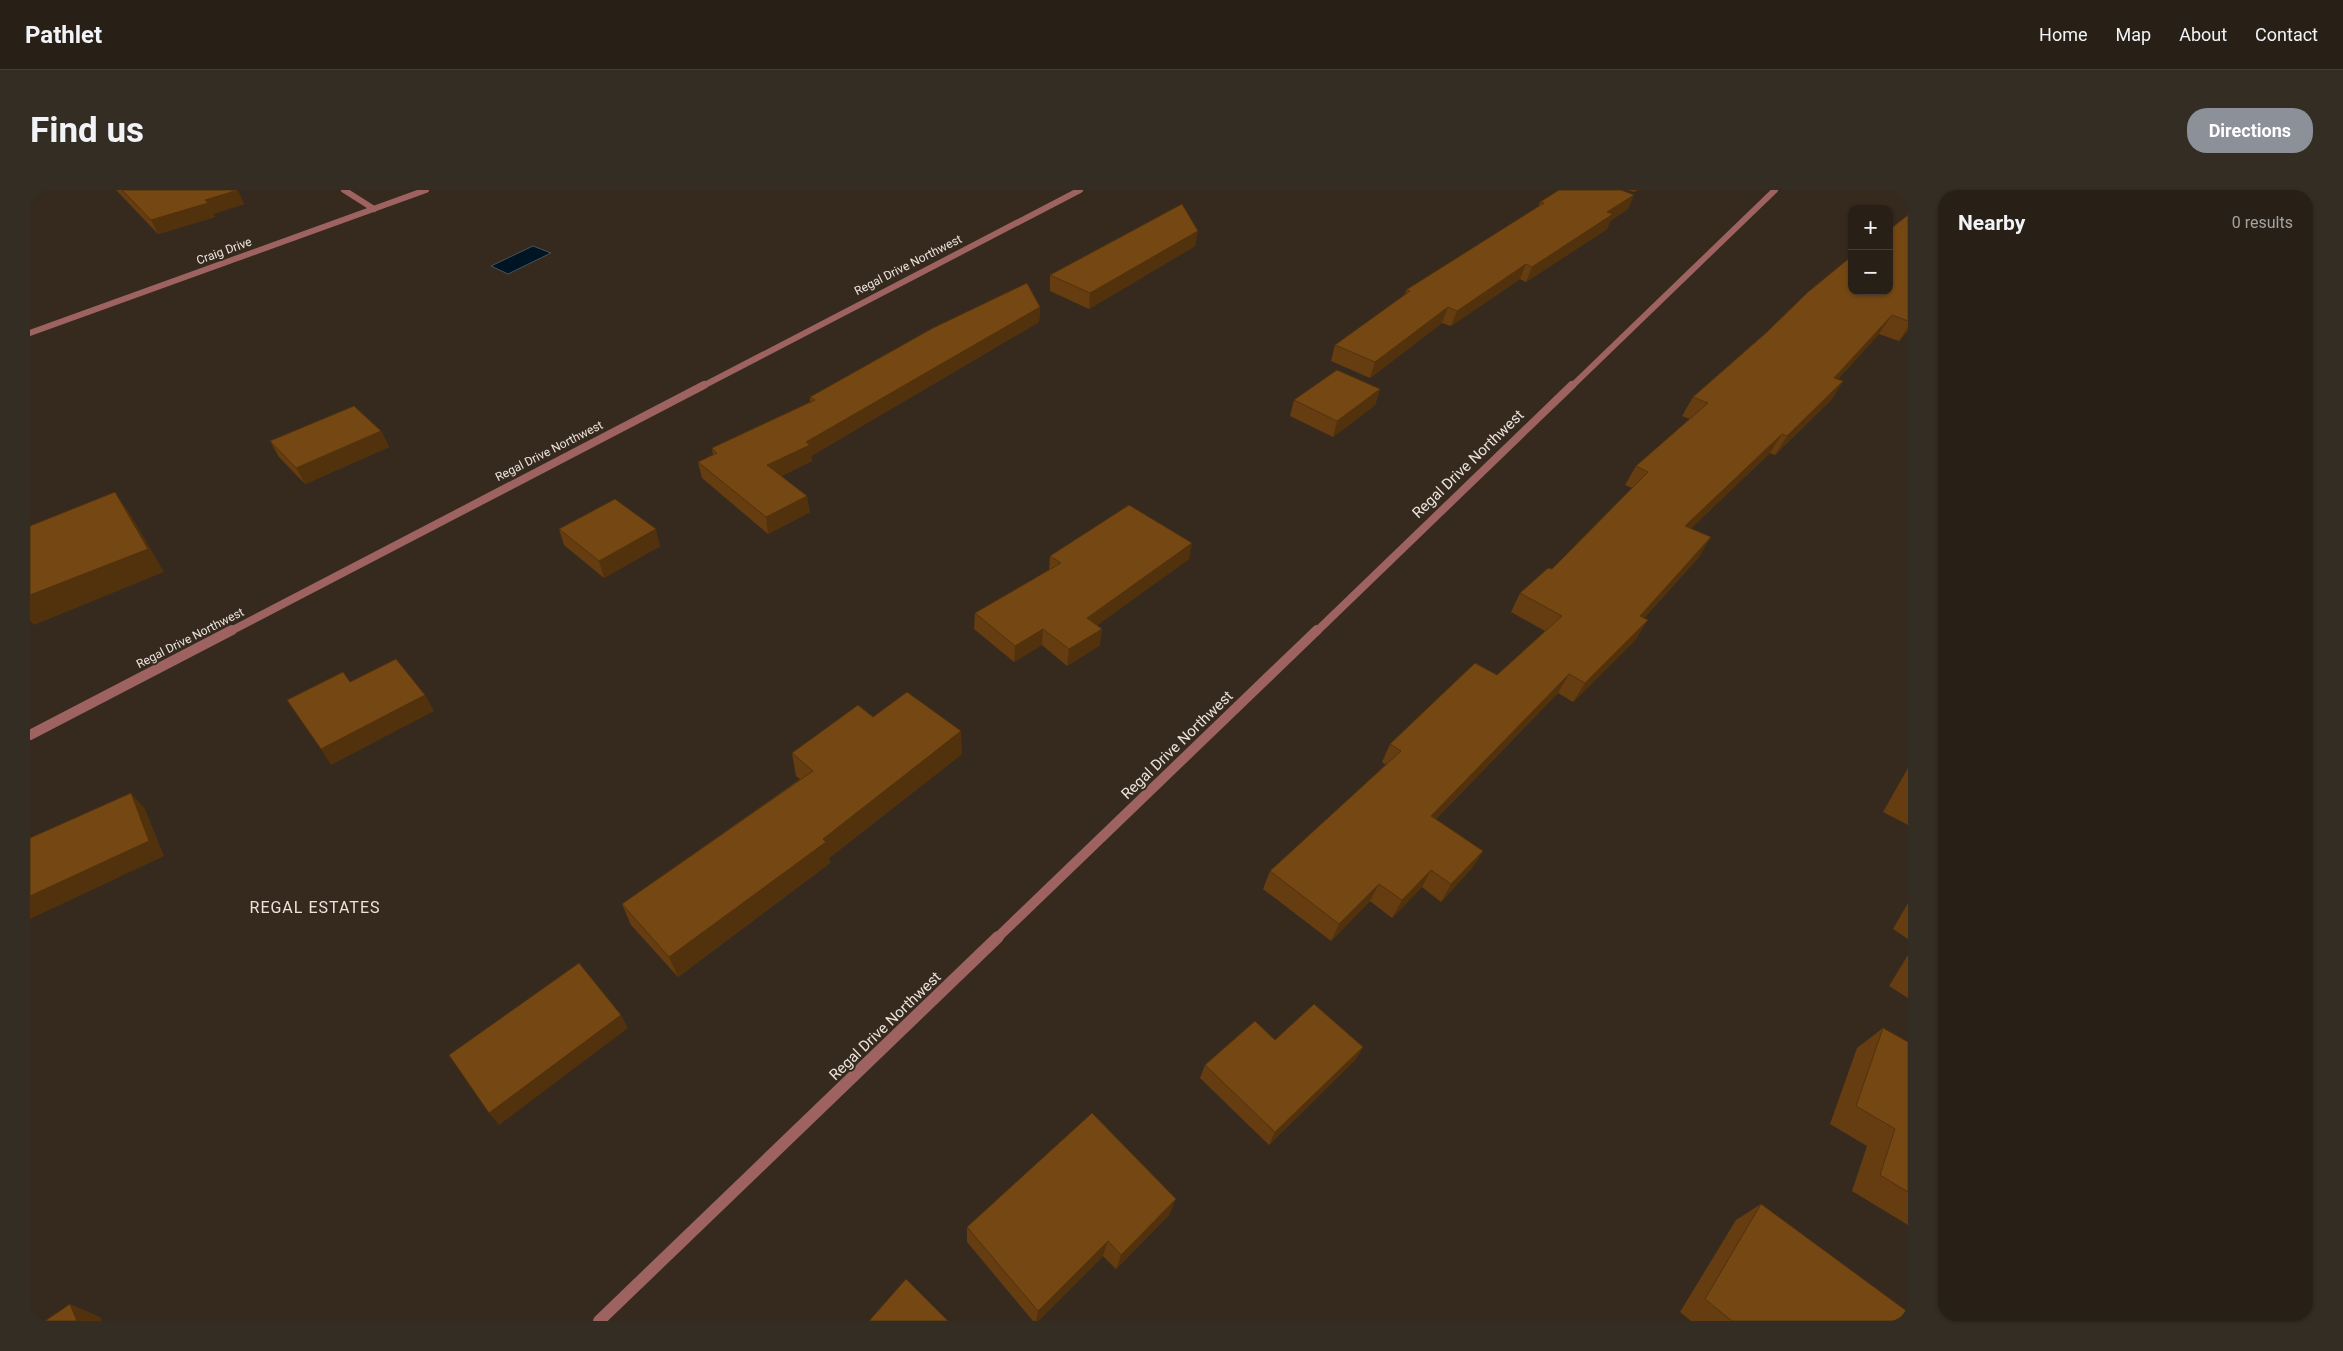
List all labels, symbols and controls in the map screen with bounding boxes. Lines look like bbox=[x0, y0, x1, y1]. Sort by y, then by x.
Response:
text: Pathlet bbox=[25, 21, 102, 49]
text: Home bbox=[2039, 24, 2088, 45]
text: Map bbox=[2116, 24, 2151, 45]
text: About bbox=[2179, 24, 2227, 45]
text: Contact bbox=[2255, 24, 2318, 45]
button: Directions bbox=[2187, 108, 2313, 153]
text: Find us bbox=[30, 110, 144, 151]
map controls bbox=[1848, 205, 1893, 295]
button: + bbox=[1848, 205, 1893, 250]
text: Nearby bbox=[1958, 211, 2025, 235]
text: 0 results bbox=[2232, 213, 2293, 232]
street label: Regal Drive Northwest bbox=[852, 232, 964, 298]
street label: Craig Drive bbox=[194, 235, 254, 267]
button: − bbox=[1848, 250, 1893, 295]
street label: Regal Drive Northwest bbox=[1408, 406, 1528, 522]
street label: Regal Drive Northwest bbox=[493, 418, 605, 484]
street label: Regal Drive Northwest bbox=[134, 605, 246, 671]
street label: Regal Drive Northwest bbox=[1117, 687, 1237, 803]
district label: REGAL ESTATES bbox=[250, 898, 380, 917]
street label: Regal Drive Northwest bbox=[825, 968, 945, 1084]

